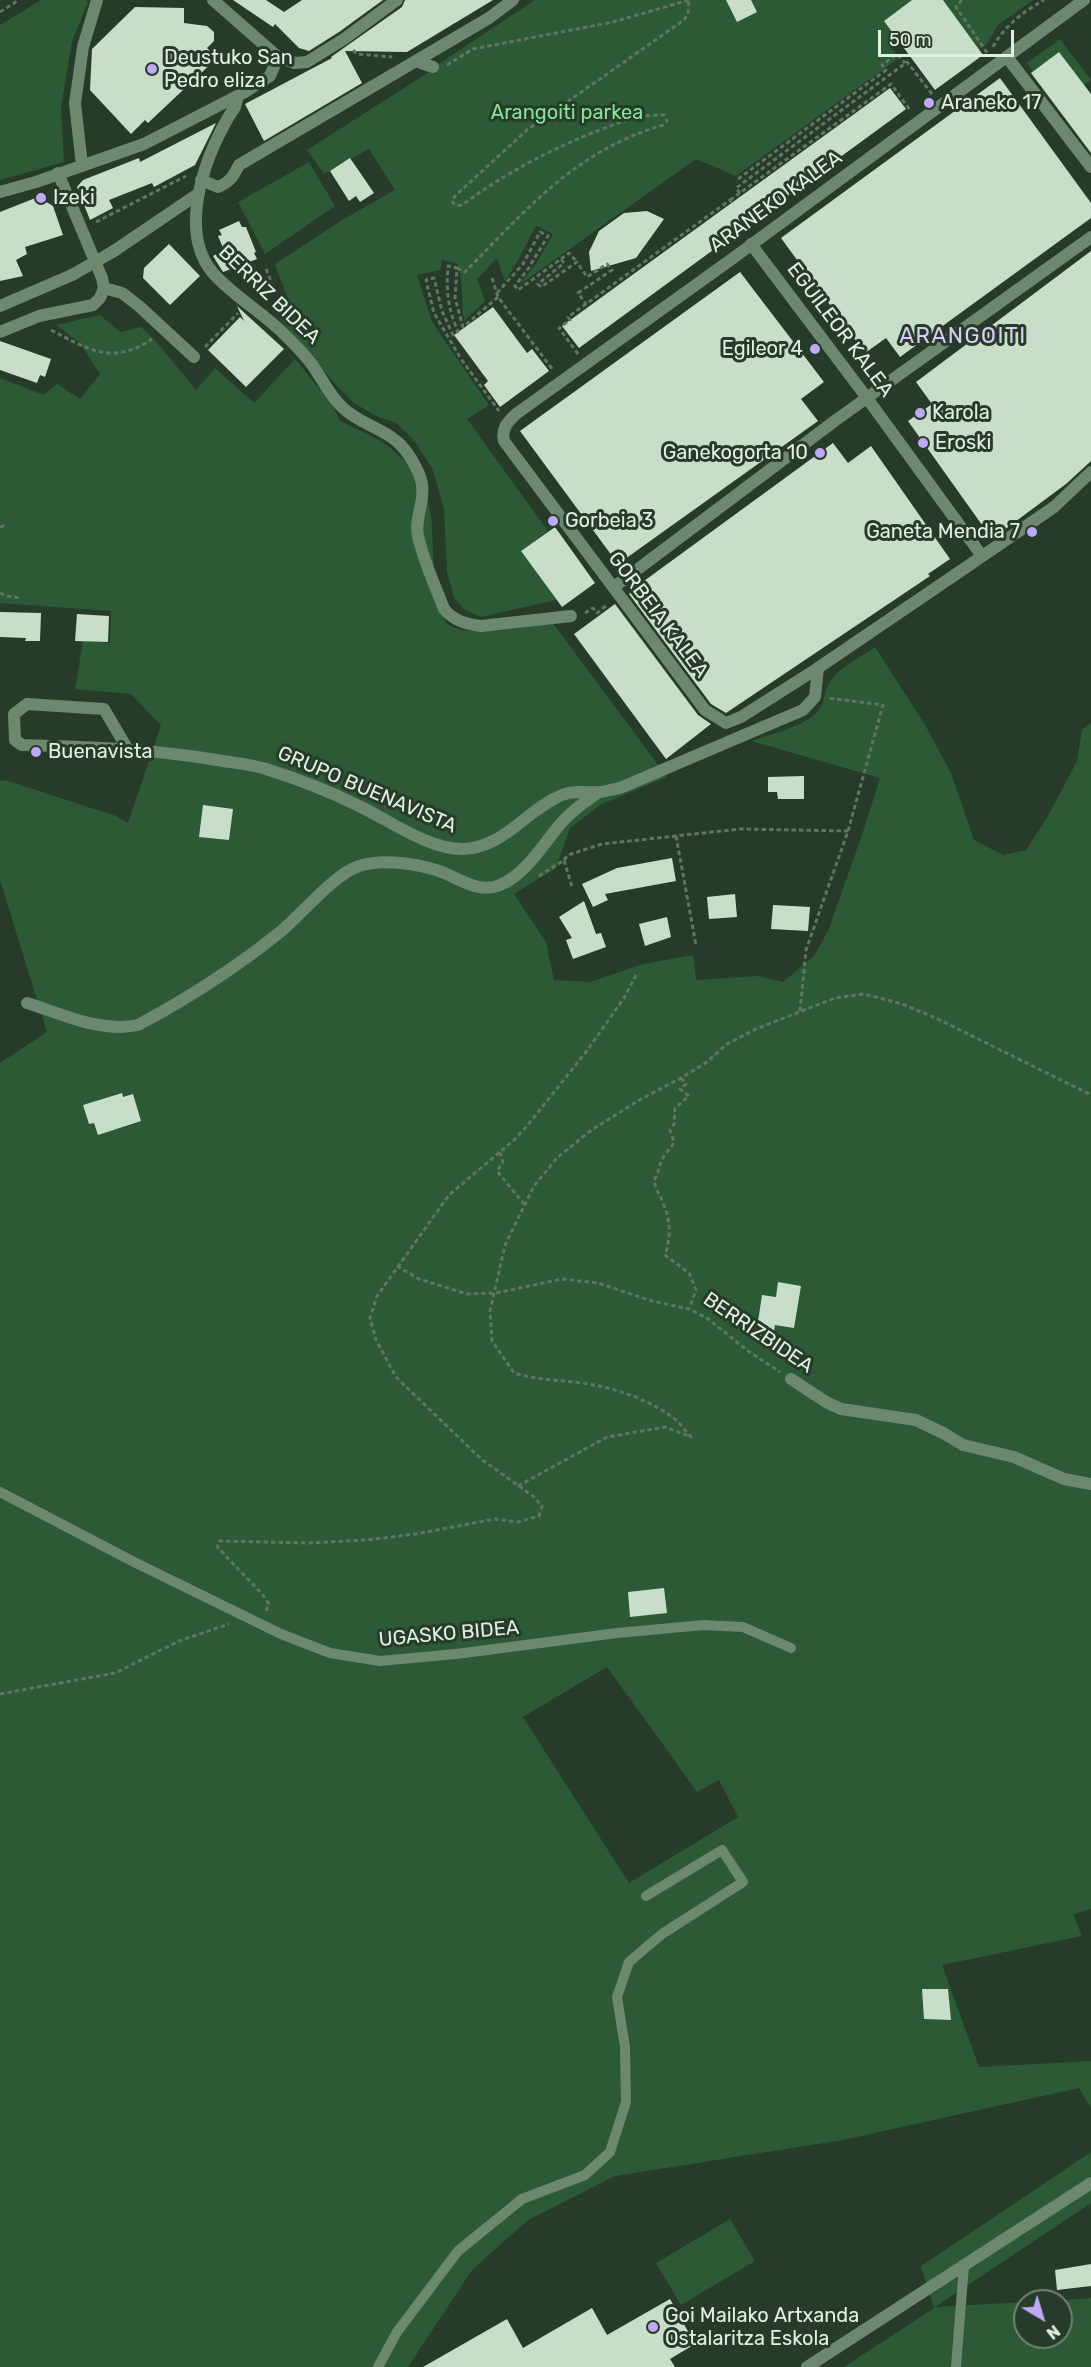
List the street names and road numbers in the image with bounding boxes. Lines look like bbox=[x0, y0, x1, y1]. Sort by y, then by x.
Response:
street label: ARANEKO KALEA bbox=[705, 146, 847, 258]
street label: BERRIZ BIDEA bbox=[213, 240, 325, 350]
street label: EGUILEOR KALEA bbox=[782, 258, 898, 402]
street label: GORBEIA KALEA bbox=[603, 547, 713, 683]
street label: GRUPO BUENAVISTA bbox=[274, 741, 460, 839]
street label: BERRIZBIDEA bbox=[699, 1287, 817, 1379]
street label: UGASKO BIDEA bbox=[378, 1616, 520, 1652]

